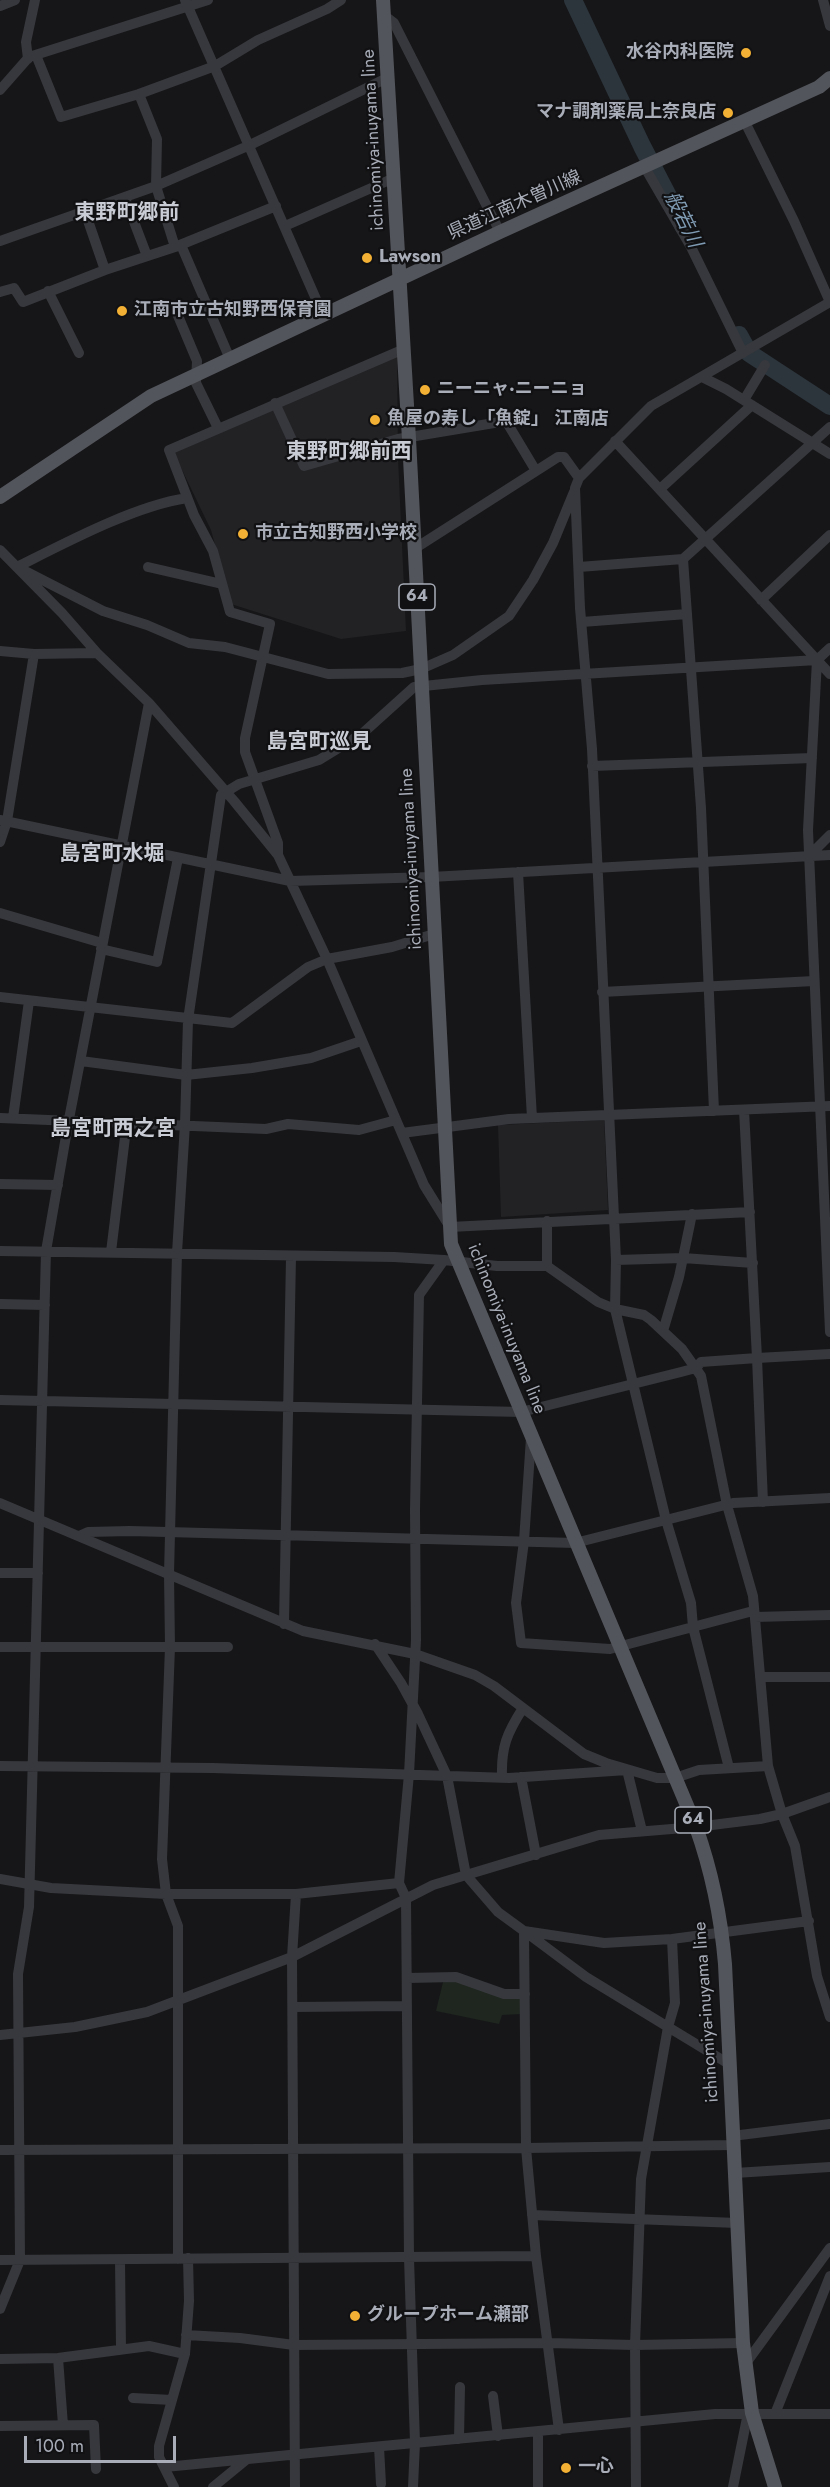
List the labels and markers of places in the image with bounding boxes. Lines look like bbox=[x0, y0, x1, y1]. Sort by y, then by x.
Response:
place label: 水谷内科医院 bbox=[626, 42, 734, 64]
marker: 水谷内科医院 bbox=[739, 46, 753, 60]
place label: マナ調剤薬局上奈良店 bbox=[536, 102, 716, 124]
marker: マナ調剤薬局上奈良店 bbox=[721, 106, 735, 120]
place label: Lawson bbox=[379, 247, 441, 269]
marker: Lawson bbox=[360, 251, 374, 265]
place label: 江南市立古知野西保育園 bbox=[134, 300, 332, 322]
marker: 江南市立古知野西保育園 bbox=[115, 304, 129, 318]
place label: ニーニャ·ニーニョ bbox=[437, 379, 587, 401]
marker: ニーニャ·ニーニョ bbox=[418, 383, 432, 397]
place label: 魚屋の寿し「魚錠」 江南店 bbox=[387, 409, 608, 431]
marker: 魚屋の寿し「魚錠」 江南店 bbox=[368, 413, 382, 427]
place label: 市立古知野西小学校 bbox=[255, 523, 417, 545]
marker: 市立古知野西小学校 bbox=[236, 527, 250, 541]
place label: グループホーム瀬部 bbox=[367, 2305, 529, 2327]
marker: グループホーム瀬部 bbox=[348, 2309, 362, 2323]
place label: 一心 bbox=[578, 2457, 614, 2479]
marker: 一心 bbox=[559, 2461, 573, 2475]

